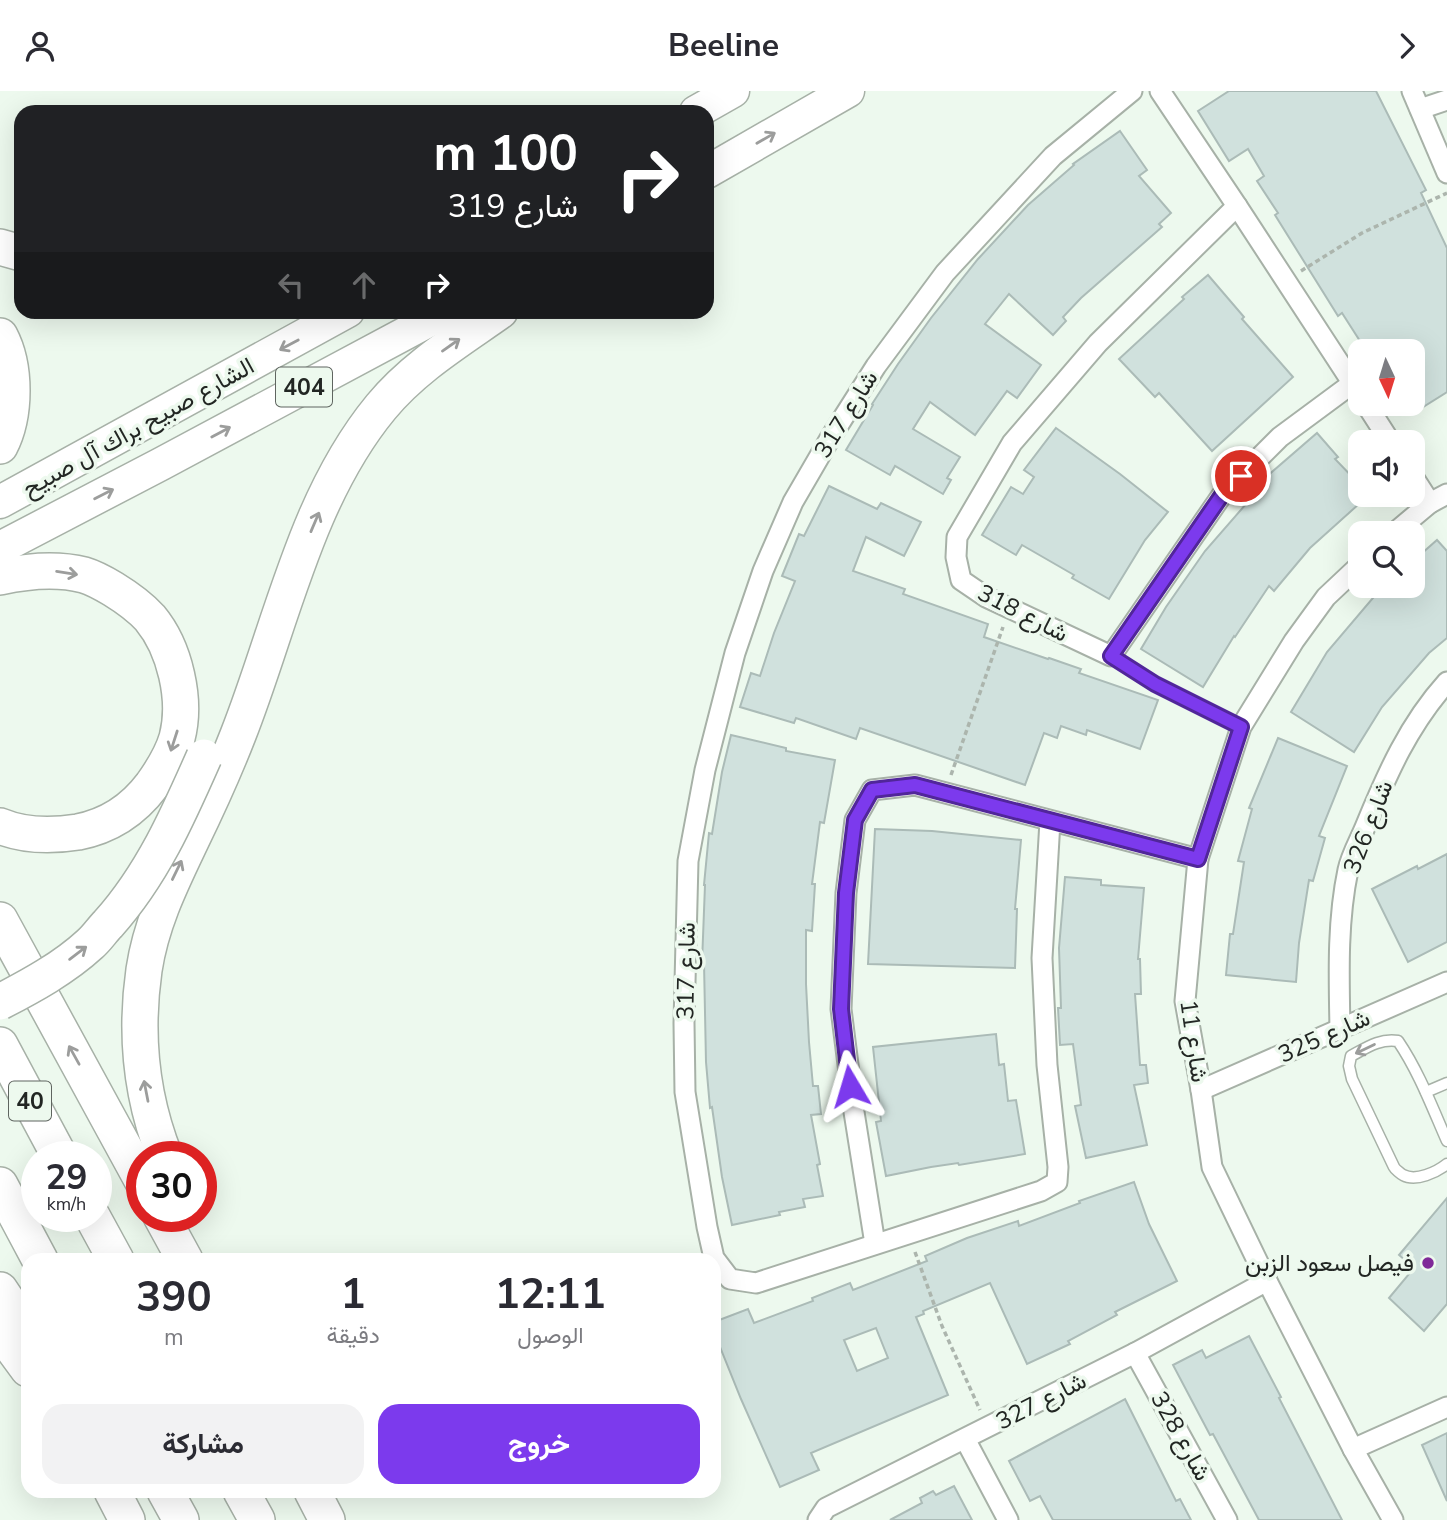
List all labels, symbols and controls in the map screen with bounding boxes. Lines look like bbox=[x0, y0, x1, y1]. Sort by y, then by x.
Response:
text: Beeline bbox=[668, 24, 779, 67]
icon: person bbox=[21, 27, 59, 65]
icon: forward bbox=[1388, 27, 1426, 65]
text: 100 m bbox=[434, 120, 578, 187]
one-way arrow bbox=[755, 131, 775, 145]
icon: right bbox=[602, 133, 693, 224]
text: شارع 319 bbox=[448, 185, 578, 228]
icon: left bbox=[272, 266, 310, 304]
icon: ahead bbox=[345, 266, 383, 304]
icon: right bbox=[418, 266, 456, 304]
one-way arrow bbox=[441, 338, 461, 352]
one-way arrow bbox=[279, 339, 300, 352]
north arrow bbox=[1348, 339, 1424, 417]
map controls bbox=[1348, 339, 1425, 598]
street label: الشارع صبيح براك آل صبيح bbox=[16, 350, 260, 505]
street label: شارع 317 bbox=[807, 364, 885, 464]
road number: 404 bbox=[276, 367, 332, 407]
one-way arrow bbox=[210, 425, 230, 439]
button: sound bbox=[1348, 430, 1425, 507]
pin bbox=[1211, 446, 1271, 506]
icon: arrive bbox=[1222, 457, 1260, 495]
one-way arrow bbox=[93, 486, 114, 500]
one-way arrow bbox=[309, 512, 322, 534]
button: search bbox=[1348, 521, 1425, 598]
one-way arrow bbox=[56, 566, 78, 579]
street label: شارع 318 bbox=[972, 577, 1074, 649]
one-way arrow bbox=[167, 730, 180, 752]
street label: شارع 326 bbox=[1336, 776, 1400, 878]
one-way arrow bbox=[171, 860, 185, 881]
street label: شارع 317 bbox=[669, 922, 703, 1020]
one-way arrow bbox=[69, 945, 87, 960]
street label: شارع 11 bbox=[1172, 998, 1216, 1084]
street label: شارع 325 bbox=[1273, 1002, 1375, 1070]
one-way arrow bbox=[1355, 1042, 1376, 1056]
one-way arrow bbox=[67, 1046, 81, 1066]
position arrow bbox=[813, 1049, 887, 1123]
one-way arrow bbox=[139, 1080, 152, 1103]
road number: 40 bbox=[9, 1081, 51, 1121]
speed limit sign: 30 bbox=[126, 1141, 217, 1232]
text: 29 bbox=[45, 1154, 88, 1201]
text: km/h bbox=[47, 1192, 86, 1216]
place label: فيصل سعود الزبن bbox=[1245, 1247, 1414, 1279]
marker: فيصل سعود الزبن bbox=[1420, 1255, 1436, 1271]
text: 1 bbox=[341, 1266, 366, 1323]
text: 12:11 bbox=[495, 1266, 606, 1323]
text: 390 bbox=[136, 1269, 212, 1326]
text: دقيقة bbox=[327, 1320, 380, 1351]
text: الوصول bbox=[517, 1320, 584, 1351]
text: m bbox=[164, 1322, 184, 1353]
street label: شارع 327 bbox=[990, 1365, 1092, 1437]
street label: شارع 328 bbox=[1143, 1386, 1219, 1486]
button: مشاركة bbox=[42, 1404, 364, 1484]
button: خروج bbox=[378, 1404, 700, 1484]

